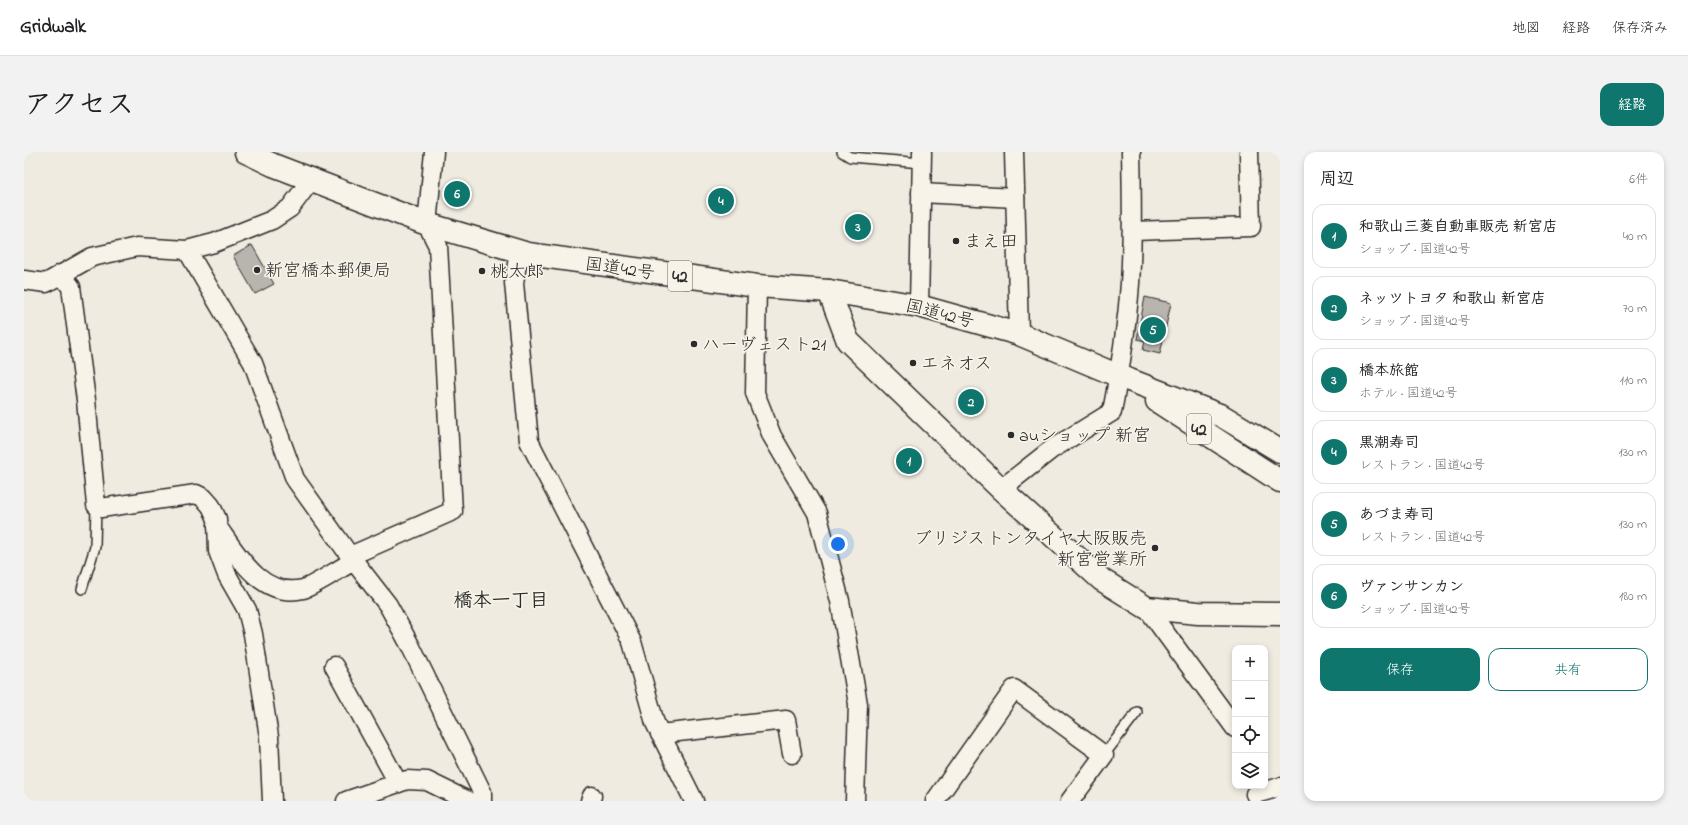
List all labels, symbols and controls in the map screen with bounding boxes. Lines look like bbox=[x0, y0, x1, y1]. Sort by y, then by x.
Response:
text: Gridwalk bbox=[20, 14, 86, 41]
text: 地図 bbox=[1512, 18, 1540, 39]
text: 経路 bbox=[1562, 18, 1590, 39]
text: 保存済み bbox=[1612, 18, 1668, 39]
button: 経路 bbox=[1600, 83, 1664, 126]
text: アクセス bbox=[24, 86, 134, 127]
text: 周辺 bbox=[1320, 167, 1354, 192]
text: 6件 bbox=[1629, 170, 1648, 189]
pin: 6 bbox=[444, 179, 470, 209]
pin: 4 bbox=[708, 186, 734, 216]
pin: 3 bbox=[845, 212, 871, 242]
text: 和歌山三菱自動車販売 新宮店 bbox=[1359, 216, 1558, 238]
text: 1 bbox=[1332, 227, 1336, 246]
text: 40 m bbox=[1623, 227, 1647, 246]
place label: まえ田 bbox=[964, 230, 1018, 256]
marker: まえ田 bbox=[951, 236, 961, 246]
text: ショップ · 国道42号 bbox=[1359, 240, 1471, 259]
street label: 国道42号 bbox=[583, 252, 656, 288]
place label: 新宮橋本郵便局 bbox=[265, 259, 391, 285]
place label: 桃太郎 bbox=[490, 260, 544, 286]
road number: 42 bbox=[668, 261, 692, 291]
marker: 新宮橋本郵便局 bbox=[252, 265, 262, 275]
marker: 桃太郎 bbox=[477, 266, 487, 276]
text: ネッツトヨタ 和歌山 新宮店 bbox=[1359, 288, 1546, 310]
street label: 国道42号 bbox=[902, 294, 977, 336]
text: 2 bbox=[1331, 299, 1337, 318]
text: 70 m bbox=[1623, 299, 1647, 318]
text: ショップ · 国道42号 bbox=[1359, 312, 1471, 331]
pin: 5 bbox=[1140, 315, 1166, 345]
place label: ハーヴェスト21 bbox=[702, 333, 826, 359]
marker: ハーヴェスト21 bbox=[689, 339, 699, 349]
place label: エネオス bbox=[921, 352, 992, 378]
marker: エネオス bbox=[908, 358, 918, 368]
text: 橋本旅館 bbox=[1359, 360, 1419, 382]
text: 3 bbox=[1331, 371, 1337, 390]
text: 110 m bbox=[1620, 371, 1647, 390]
text: ホテル · 国道42号 bbox=[1359, 384, 1458, 403]
pin: 2 bbox=[958, 387, 984, 417]
road number: 42 bbox=[1187, 414, 1211, 444]
place label: auショップ 新宮 bbox=[1019, 424, 1151, 450]
marker: auショップ 新宮 bbox=[1006, 430, 1016, 440]
text: 黒潮寿司 bbox=[1359, 432, 1419, 454]
text: 4 bbox=[1331, 443, 1337, 462]
text: 130 m bbox=[1619, 443, 1647, 462]
pin: 1 bbox=[896, 446, 922, 476]
text: レストラン · 国道42号 bbox=[1359, 456, 1485, 475]
text: あづま寿司 bbox=[1359, 504, 1434, 526]
text: 5 bbox=[1330, 515, 1338, 534]
text: 130 m bbox=[1619, 515, 1647, 534]
place label: ブリジストンタイヤ大阪販売 新宮営業所 bbox=[914, 527, 1147, 574]
text: レストラン · 国道42号 bbox=[1359, 528, 1485, 547]
your location bbox=[828, 534, 848, 554]
marker: ブリジストンタイヤ大阪販売 新宮営業所 bbox=[1150, 543, 1160, 553]
text: ヴァンサンカン bbox=[1359, 576, 1464, 598]
text: 6 bbox=[1331, 587, 1337, 606]
text: 180 m bbox=[1619, 587, 1647, 606]
district label: 橋本一丁目 bbox=[453, 588, 549, 615]
text: ショップ · 国道42号 bbox=[1359, 600, 1471, 619]
map controls bbox=[1232, 645, 1268, 789]
button: + bbox=[1232, 645, 1268, 681]
button: 保存 bbox=[1320, 648, 1480, 691]
button: 共有 bbox=[1488, 648, 1648, 691]
button: − bbox=[1232, 681, 1268, 717]
button: locate bbox=[1232, 717, 1268, 753]
button: layers bbox=[1232, 753, 1268, 789]

